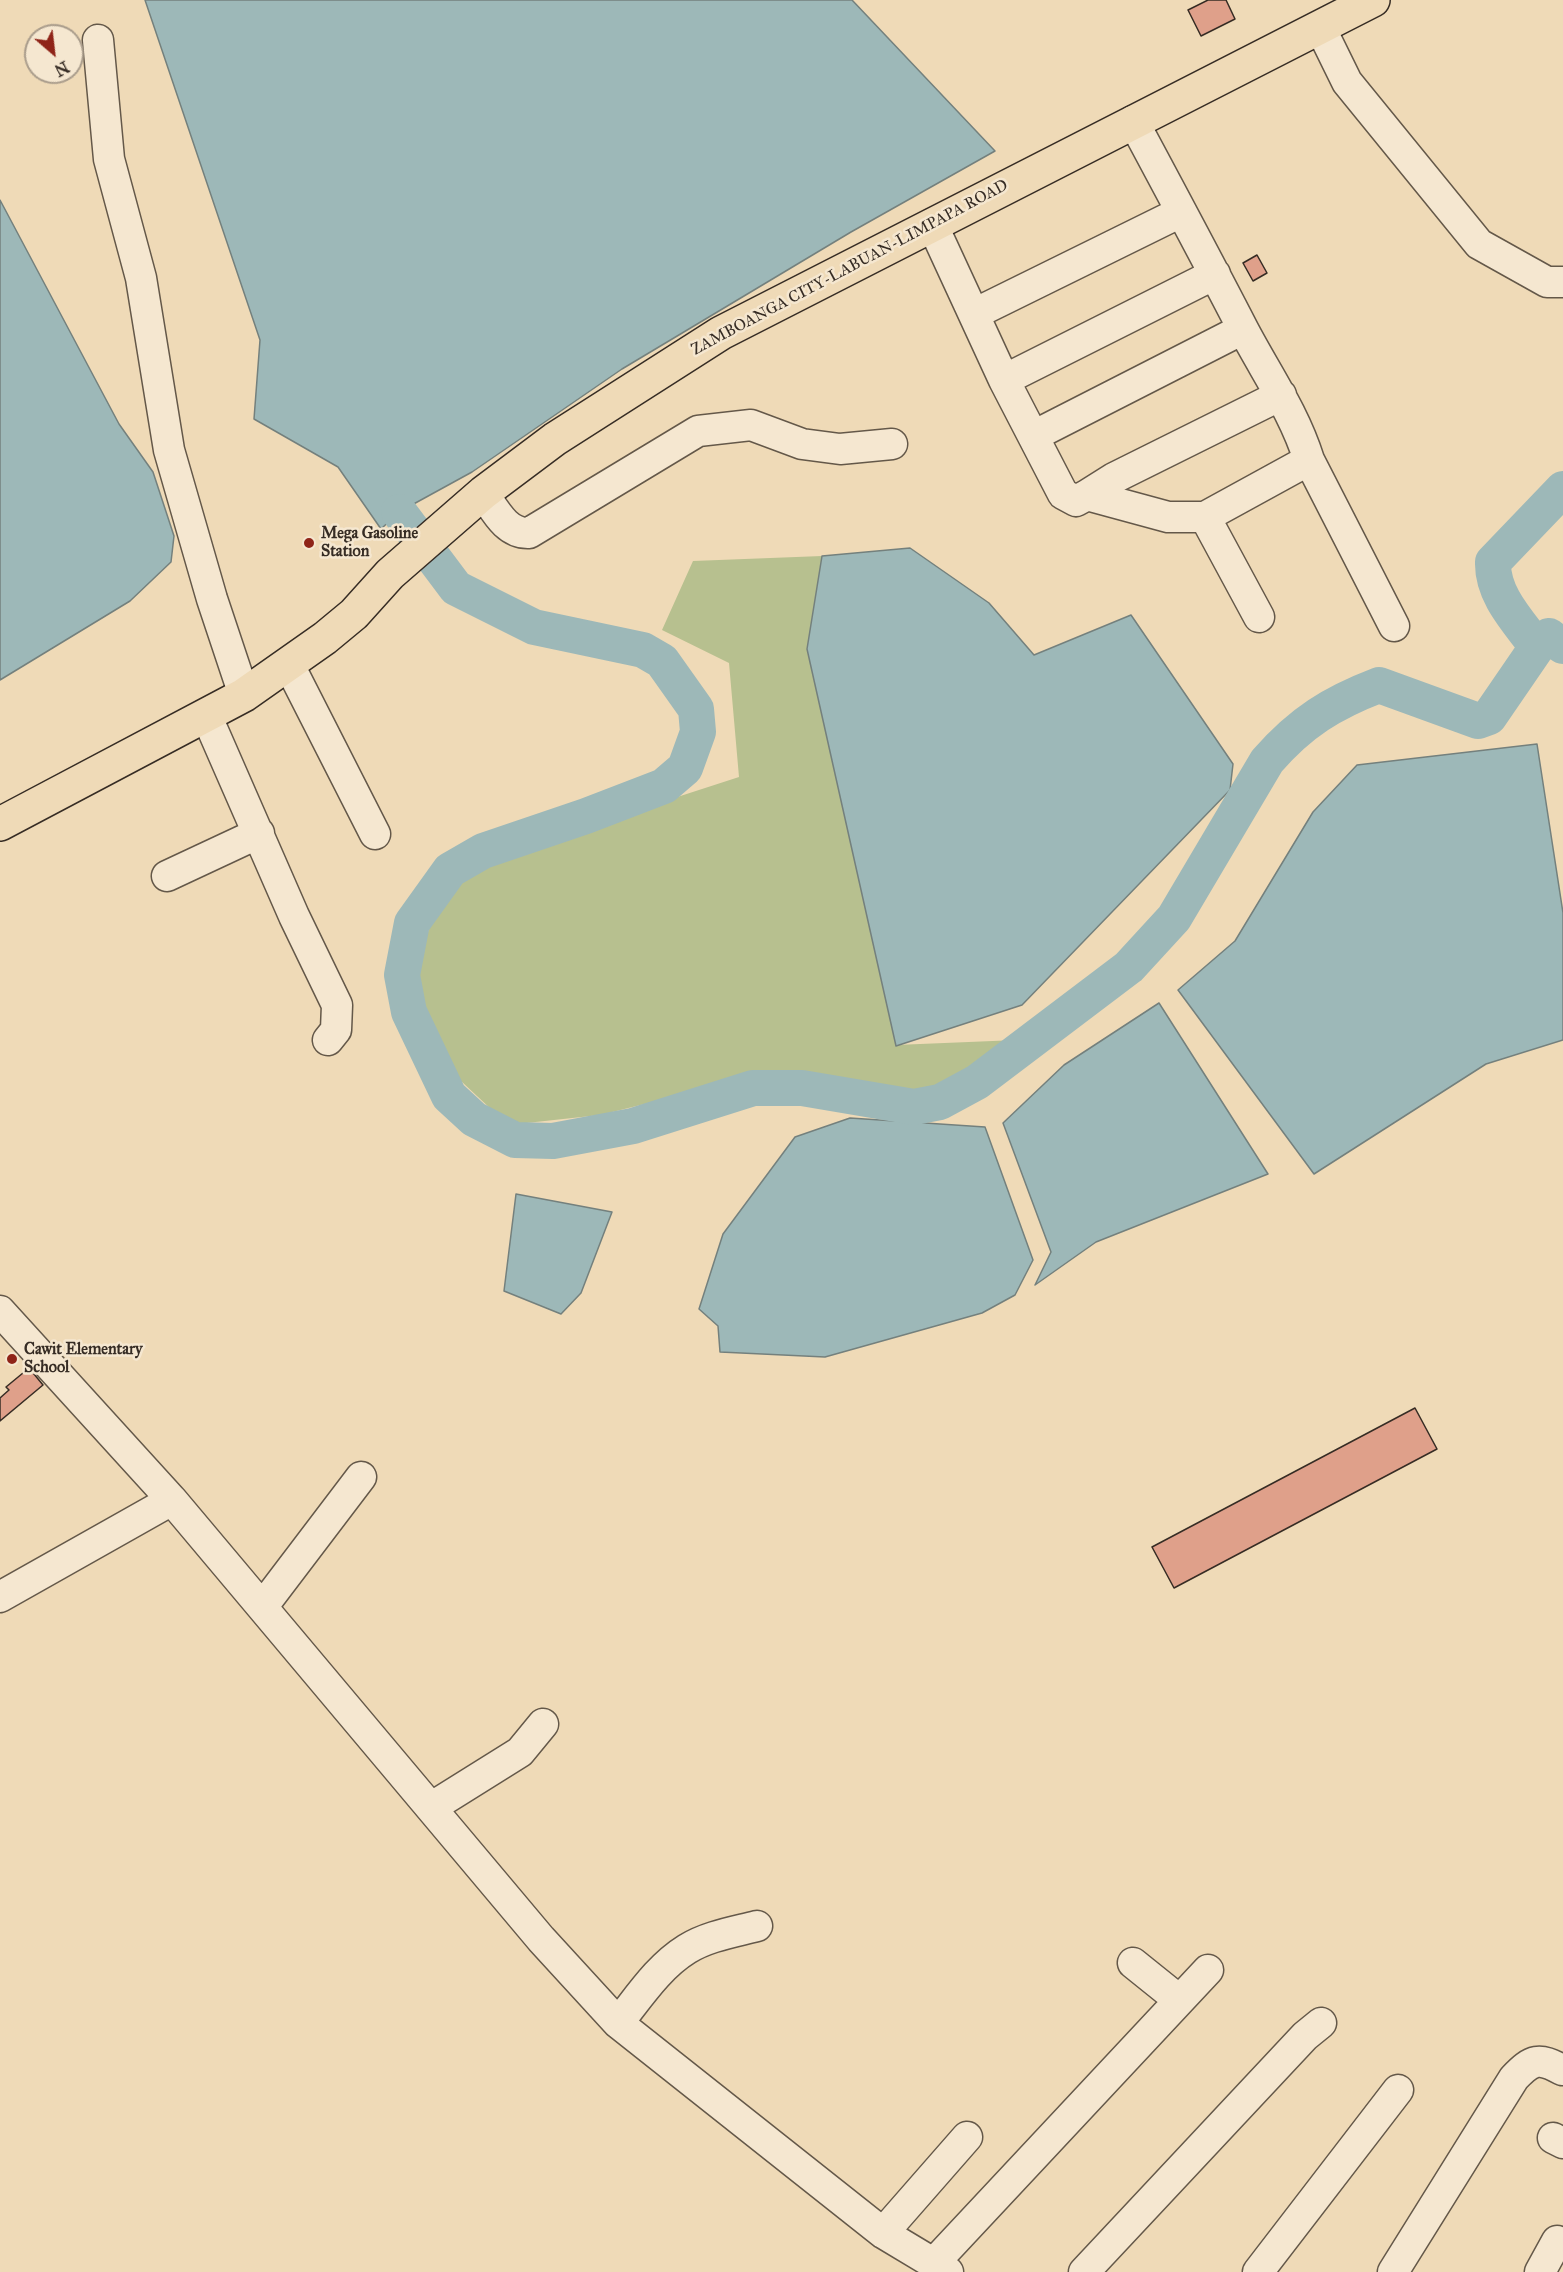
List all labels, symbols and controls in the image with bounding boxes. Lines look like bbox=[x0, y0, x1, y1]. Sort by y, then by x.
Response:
north arrow bbox=[24, 24, 84, 84]
text: N bbox=[51, 57, 72, 80]
street label: ZAMBOANGA CITY-LABUAN-LIMPAPA ROAD bbox=[688, 176, 1012, 360]
place label: Mega Gasoline Station bbox=[321, 524, 418, 562]
marker: Mega Gasoline Station bbox=[302, 536, 316, 550]
place label: Cawit Elementary School bbox=[24, 1340, 142, 1378]
marker: Cawit Elementary School bbox=[5, 1352, 19, 1366]

